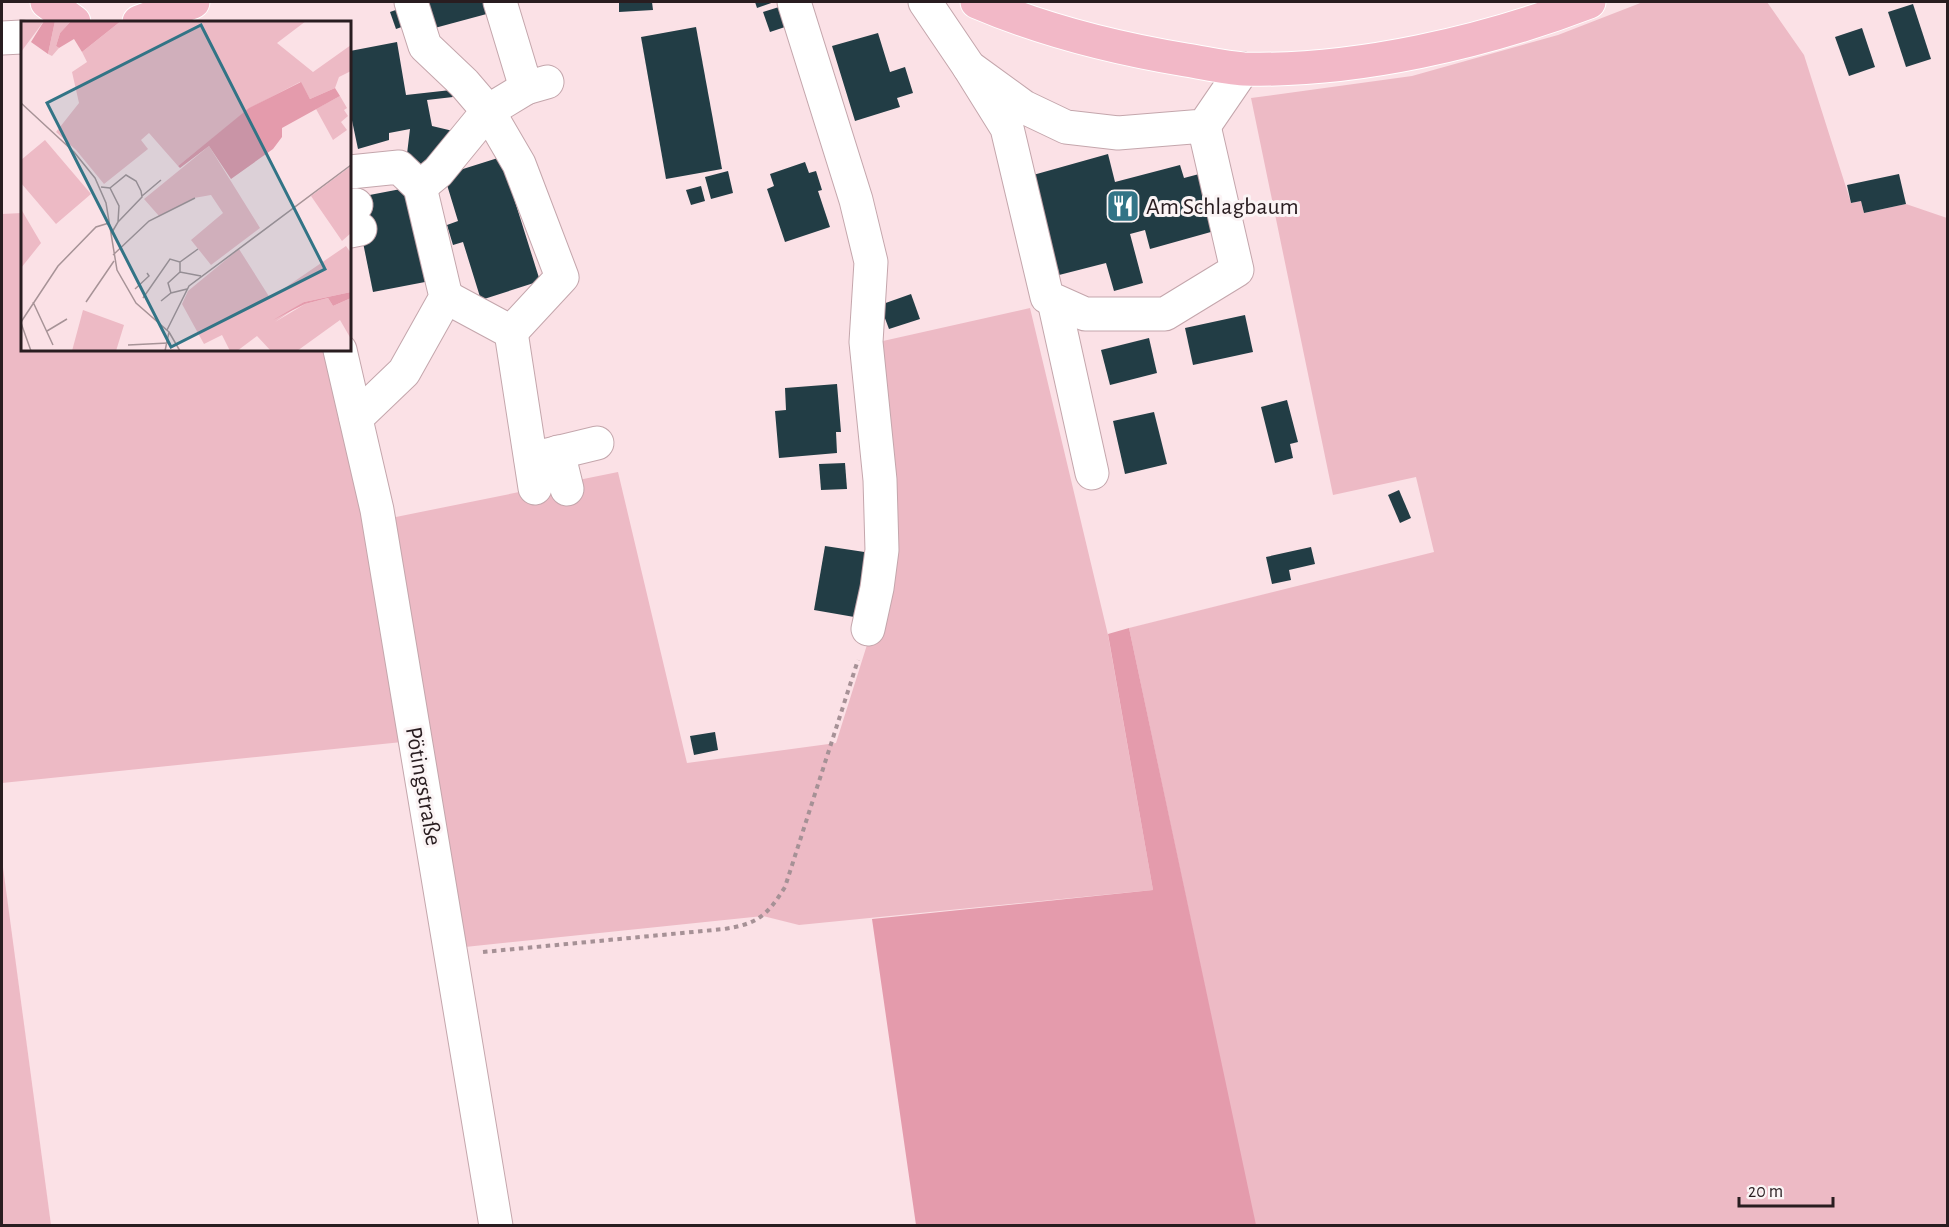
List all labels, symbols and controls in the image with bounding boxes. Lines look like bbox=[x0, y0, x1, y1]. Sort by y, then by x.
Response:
inset map bbox=[21, 21, 351, 351]
restaurant icon: Am Schlagbaum bbox=[1105, 188, 1141, 224]
place label: Am Schlagbaum bbox=[1146, 195, 1299, 219]
street label: Pötingstraße bbox=[401, 725, 445, 847]
scale bar bbox=[1739, 1170, 1834, 1208]
text: 20 m bbox=[1748, 1183, 1783, 1201]

